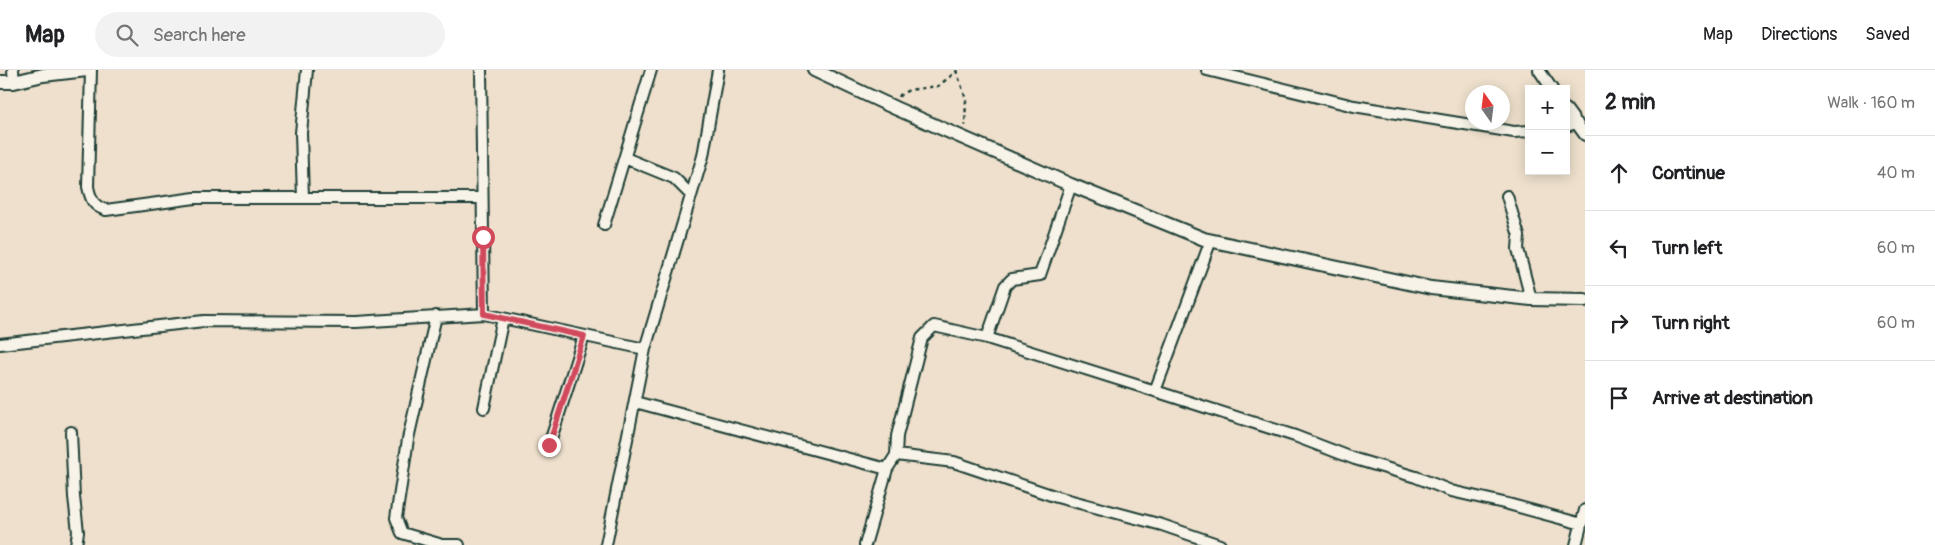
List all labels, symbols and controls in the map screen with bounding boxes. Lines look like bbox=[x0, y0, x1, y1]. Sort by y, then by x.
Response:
search box bbox=[95, 12, 445, 57]
text: Map bbox=[25, 20, 65, 49]
icon: search bbox=[113, 21, 141, 49]
text: Search here bbox=[153, 23, 246, 47]
text: Map bbox=[1703, 23, 1733, 46]
text: Directions bbox=[1761, 23, 1837, 46]
text: Saved bbox=[1865, 23, 1910, 46]
north arrow bbox=[1465, 85, 1510, 130]
map controls bbox=[1525, 85, 1570, 175]
button: + bbox=[1525, 85, 1570, 130]
text: 2 min bbox=[1605, 89, 1655, 116]
text: Walk · 160 m bbox=[1827, 93, 1915, 113]
button: − bbox=[1525, 130, 1570, 175]
icon: ahead bbox=[1605, 159, 1633, 187]
text: Continue bbox=[1652, 161, 1725, 185]
text: 40 m bbox=[1877, 163, 1915, 183]
route start bbox=[472, 226, 495, 249]
icon: left bbox=[1605, 234, 1633, 262]
text: Turn left bbox=[1652, 236, 1722, 260]
text: 60 m bbox=[1877, 238, 1915, 258]
icon: right bbox=[1605, 309, 1633, 337]
text: Turn right bbox=[1652, 311, 1730, 335]
text: 60 m bbox=[1877, 313, 1915, 333]
icon: arrive bbox=[1605, 384, 1633, 412]
text: Arrive at destination bbox=[1652, 386, 1813, 410]
route end bbox=[538, 434, 561, 457]

